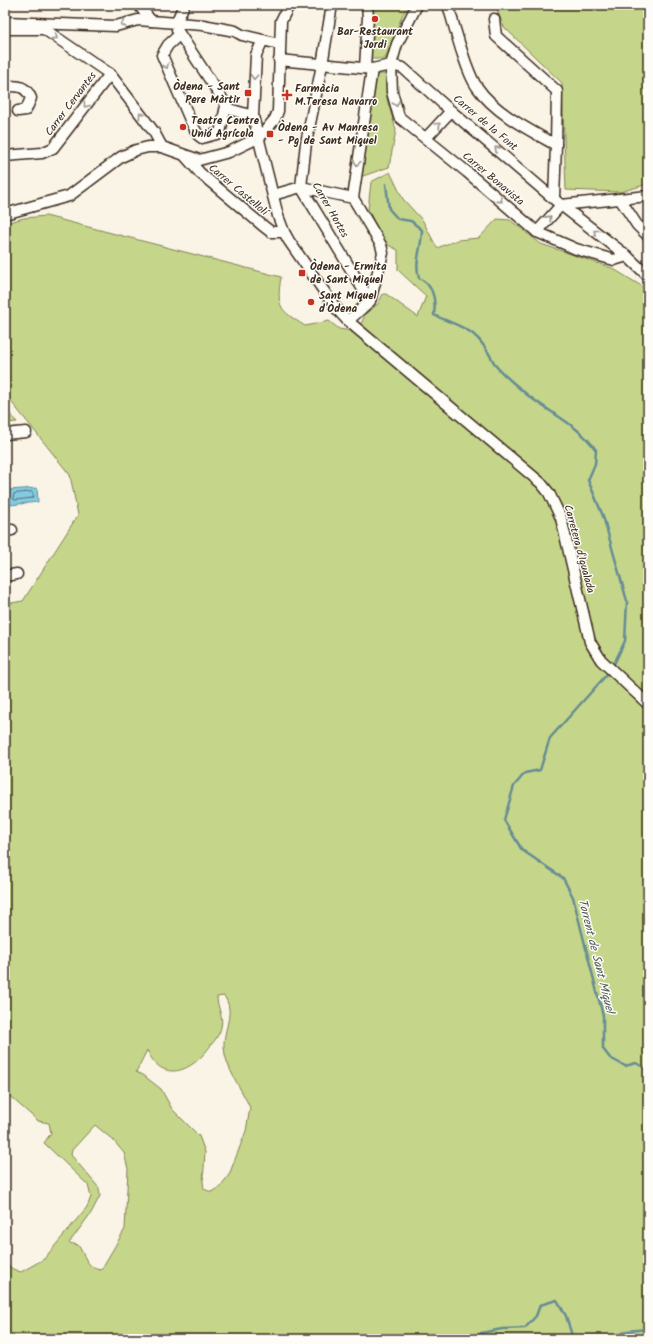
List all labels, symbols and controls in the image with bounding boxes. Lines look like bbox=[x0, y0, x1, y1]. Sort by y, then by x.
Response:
marker: Bar-Restaurant Jordi bbox=[370, 14, 380, 24]
one-way arrow bbox=[120, 19, 127, 27]
place label: Bar-Restaurant Jordi bbox=[337, 23, 414, 54]
one-way arrow bbox=[51, 32, 58, 39]
one-way arrow bbox=[162, 63, 170, 70]
street label: Carrer Cervantes bbox=[41, 68, 101, 140]
one-way arrow bbox=[250, 74, 259, 80]
place label: Òdena - Sant Pere Màrtir bbox=[173, 78, 241, 109]
place label: Farmàcia M.Teresa Navarro bbox=[295, 80, 377, 111]
marker: Òdena - Sant Pere Màrtir bbox=[243, 88, 253, 98]
marker: Farmàcia M.Teresa Navarro bbox=[282, 90, 292, 100]
street label: Carrer de la Font bbox=[449, 90, 522, 156]
one-way arrow bbox=[84, 100, 91, 107]
one-way arrow bbox=[391, 100, 400, 107]
one-way arrow bbox=[139, 112, 146, 119]
place label: Teatre Centre Unió Agrícola bbox=[191, 112, 260, 143]
place label: Òdena - Av Manresa - Pg de Sant Miquel bbox=[278, 119, 378, 150]
marker: Teatre Centre Unió Agrícola bbox=[178, 122, 188, 132]
one-way arrow bbox=[434, 122, 441, 130]
marker: Òdena - Av Manresa - Pg de Sant Miquel bbox=[265, 129, 275, 139]
one-way arrow bbox=[494, 147, 501, 154]
street label: Carrer Bonavista bbox=[458, 148, 528, 210]
street label: Carrer Castellolí bbox=[204, 160, 274, 222]
one-way arrow bbox=[353, 160, 362, 166]
street label: Carrer Hortes bbox=[307, 179, 353, 242]
one-way arrow bbox=[495, 195, 502, 202]
one-way arrow bbox=[544, 216, 551, 223]
one-way arrow bbox=[594, 230, 601, 237]
place label: Òdena - Ermita de Sant Miquel bbox=[310, 258, 387, 289]
marker: Òdena - Ermita de Sant Miquel bbox=[297, 268, 307, 278]
place label: Sant Miquel d'Òdena bbox=[319, 287, 377, 318]
marker: Sant Miquel d'Òdena bbox=[306, 297, 316, 307]
street label: Carretera d'Igualada bbox=[559, 503, 599, 595]
water label: Torrent de Sant Miquel bbox=[573, 897, 620, 1017]

